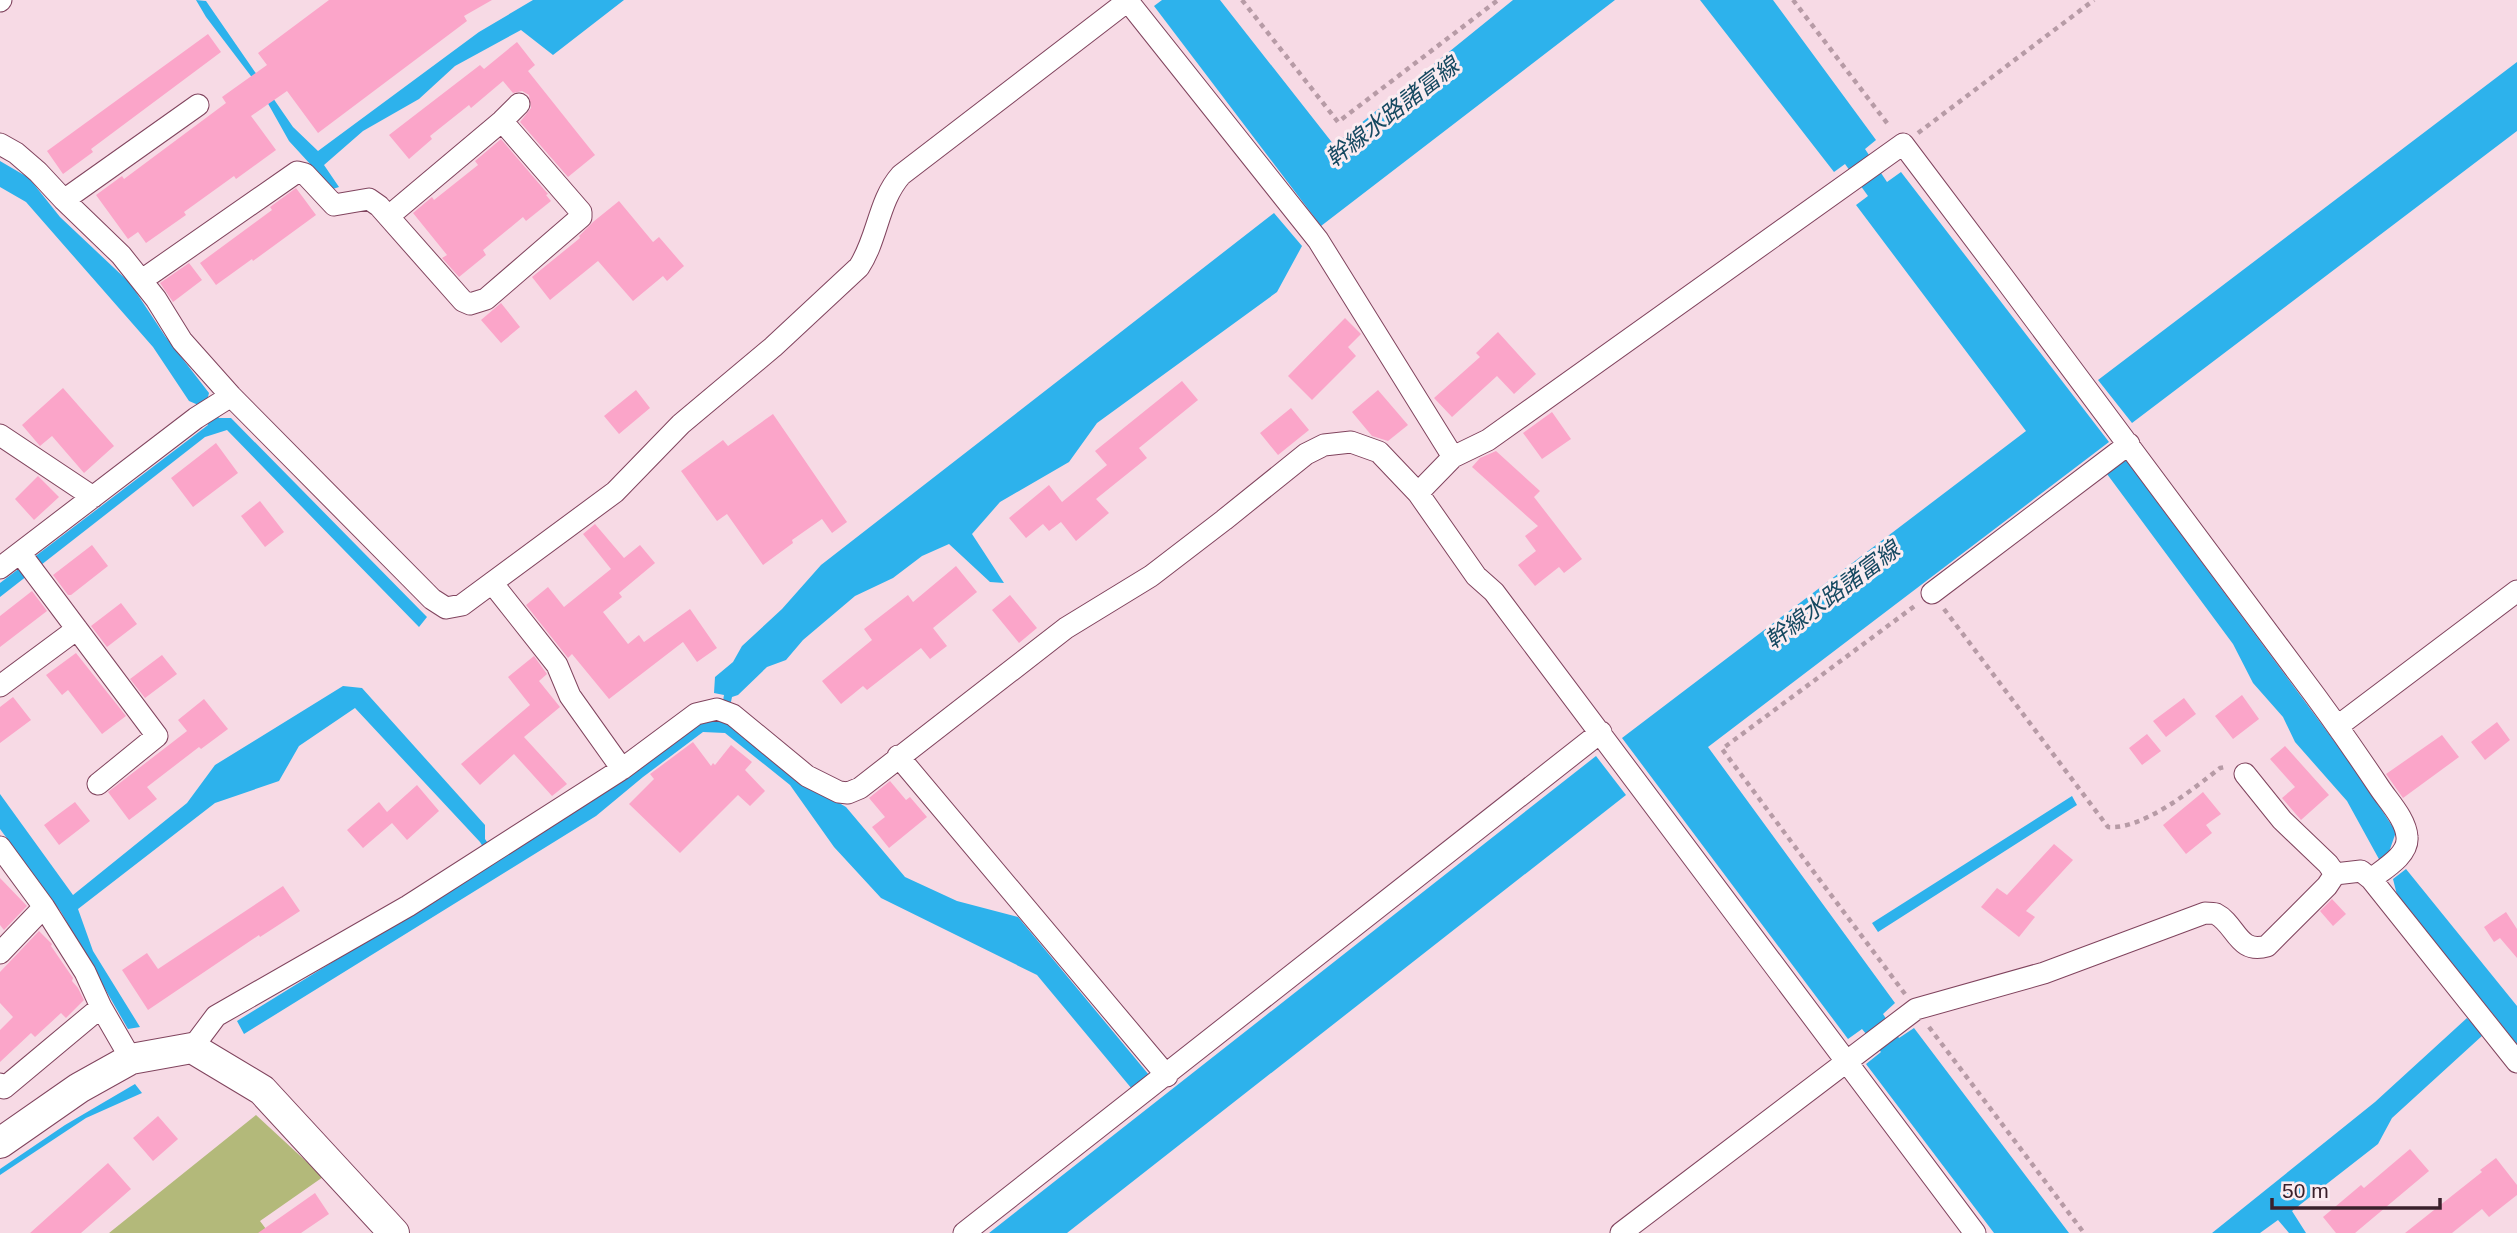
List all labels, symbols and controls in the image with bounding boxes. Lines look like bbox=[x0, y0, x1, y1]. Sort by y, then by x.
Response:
water label: 幹線水路諸富線 bbox=[1321, 50, 1466, 172]
water label: 幹線水路諸富線 bbox=[1760, 534, 1907, 654]
scale bar bbox=[2272, 1166, 2440, 1210]
text: 50 m bbox=[2282, 1179, 2329, 1202]

